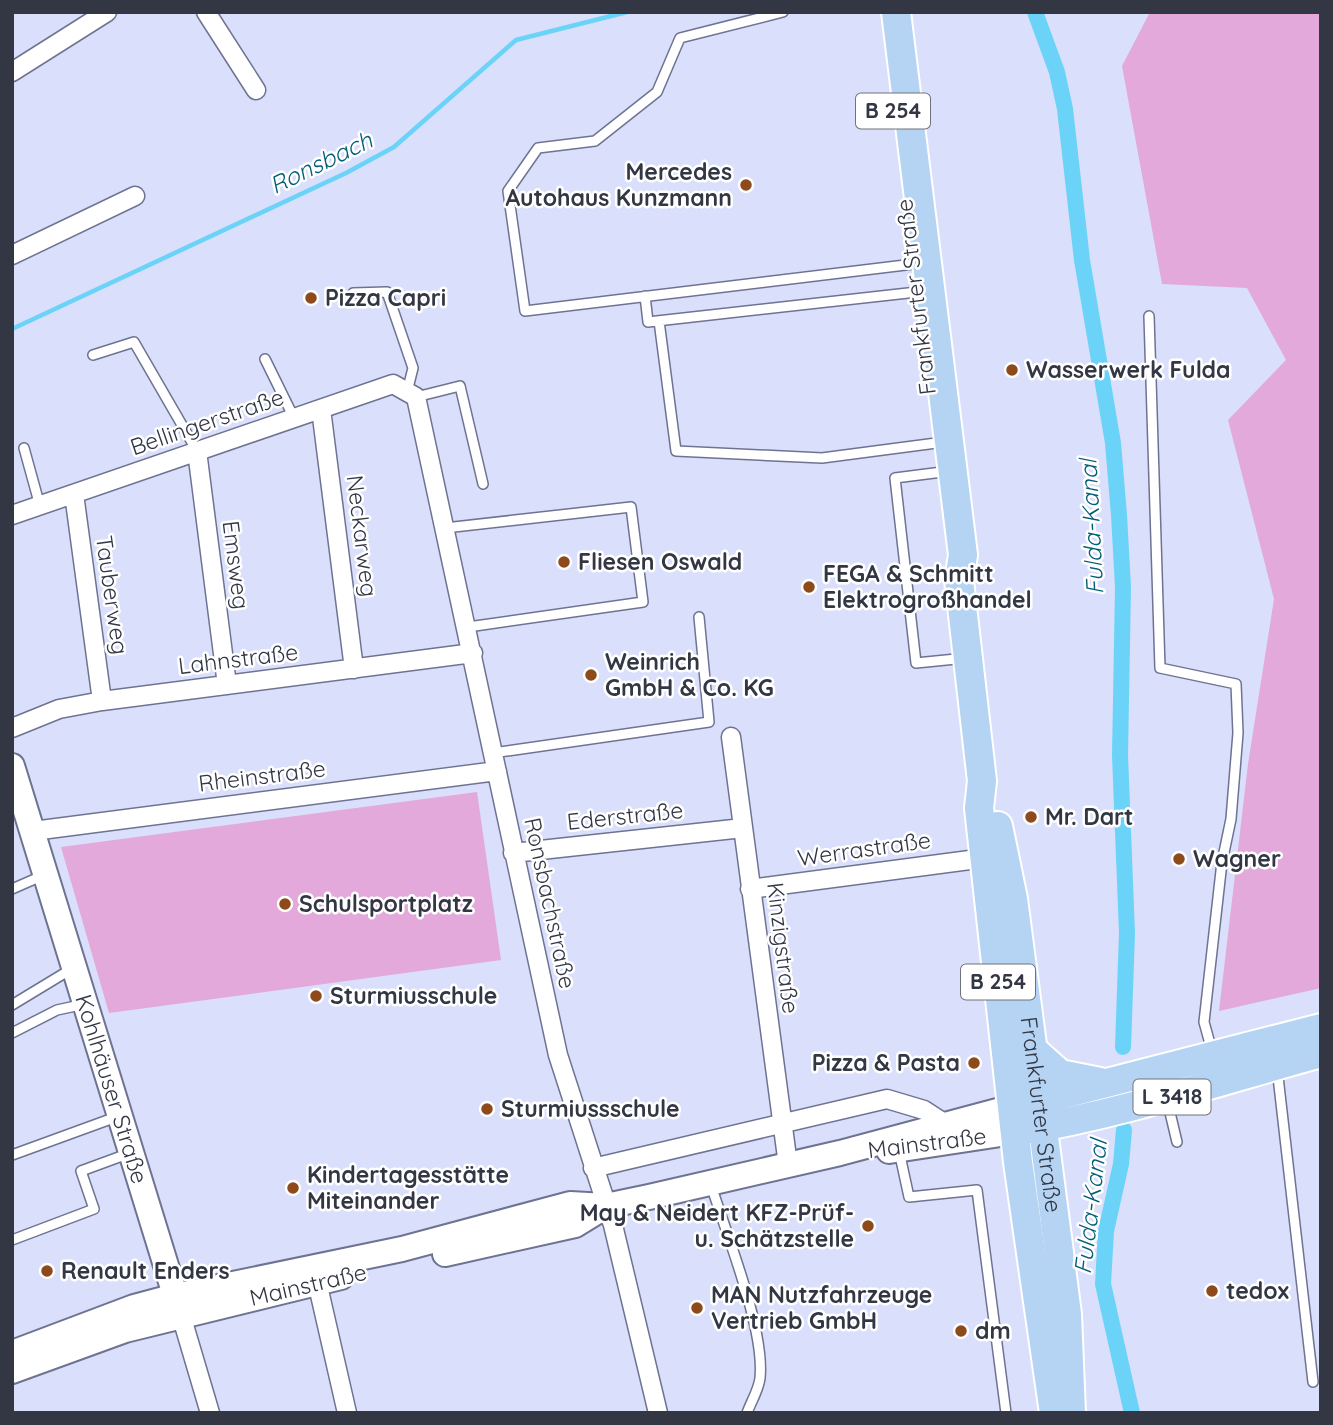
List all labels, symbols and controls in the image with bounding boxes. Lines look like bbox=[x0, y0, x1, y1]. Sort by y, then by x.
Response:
road number: B 254 bbox=[856, 94, 930, 128]
water label: Ronsbach bbox=[264, 124, 377, 200]
place label: Mercedes Autohaus Kunzmann bbox=[505, 157, 732, 212]
marker: Mercedes Autohaus Kunzmann bbox=[738, 177, 754, 193]
street label: Frankfurter Straße bbox=[889, 197, 942, 397]
place label: Pizza Capri bbox=[325, 283, 446, 312]
marker: Pizza Capri bbox=[303, 290, 319, 306]
place label: Wasserwerk Fulda bbox=[1026, 355, 1231, 384]
marker: Wasserwerk Fulda bbox=[1004, 362, 1020, 378]
street label: Bellingerstraße bbox=[126, 382, 287, 461]
water label: Fulda-Kanal bbox=[1072, 456, 1110, 595]
street label: Neckarweg bbox=[341, 473, 384, 598]
street label: Emsweg bbox=[217, 519, 256, 611]
street label: Tauberweg bbox=[90, 534, 135, 656]
place label: Fliesen Oswald bbox=[578, 547, 742, 576]
marker: Fliesen Oswald bbox=[556, 554, 572, 570]
place label: FEGA & Schmitt Elektrogroßhandel bbox=[823, 559, 1032, 614]
marker: FEGA & Schmitt Elektrogroßhandel bbox=[801, 579, 817, 595]
street label: Lahnstraße bbox=[176, 637, 300, 680]
place label: Weinrich GmbH & Co. KG bbox=[605, 647, 774, 702]
marker: Weinrich GmbH & Co. KG bbox=[583, 667, 599, 683]
street label: Rheinstraße bbox=[197, 753, 327, 798]
street label: Ederstraße bbox=[565, 795, 685, 836]
place label: Mr. Dart bbox=[1045, 802, 1134, 831]
marker: Mr. Dart bbox=[1023, 809, 1039, 825]
street label: Ronsbachstraße bbox=[518, 815, 583, 991]
street label: Werrastraße bbox=[795, 825, 932, 872]
place label: Wagner bbox=[1193, 844, 1281, 873]
marker: Wagner bbox=[1171, 851, 1187, 867]
street label: Kinzigstraße bbox=[761, 881, 806, 1015]
place label: Schulsportplatz bbox=[299, 889, 473, 918]
marker: Schulsportplatz bbox=[277, 896, 293, 912]
road number: B 254 bbox=[961, 964, 1035, 1000]
place label: Sturmiusschule bbox=[330, 981, 497, 1010]
marker: Sturmiusschule bbox=[308, 988, 324, 1004]
street label: Kohlhäuser Straße bbox=[69, 991, 155, 1187]
street label: Frankfurter Straße bbox=[1014, 1015, 1069, 1214]
place label: Pizza & Pasta bbox=[812, 1048, 960, 1077]
marker: Pizza & Pasta bbox=[966, 1055, 982, 1071]
road number: L 3418 bbox=[1134, 1080, 1210, 1114]
place label: Sturmiussschule bbox=[501, 1094, 680, 1123]
marker: Sturmiussschule bbox=[479, 1101, 495, 1117]
street label: Mainstraße bbox=[866, 1121, 988, 1164]
water label: Fulda-Kanal bbox=[1067, 1135, 1113, 1276]
place label: Kindertagesstätte Miteinander bbox=[307, 1160, 509, 1215]
marker: Kindertagesstätte Miteinander bbox=[285, 1180, 301, 1196]
place label: May & Neidert KFZ-Prüf- u. Schätzstelle bbox=[580, 1198, 854, 1253]
marker: May & Neidert KFZ-Prüf- u. Schätzstelle bbox=[860, 1218, 876, 1234]
place label: Renault Enders bbox=[61, 1256, 230, 1285]
street label: Mainstraße bbox=[247, 1257, 369, 1312]
marker: Renault Enders bbox=[39, 1263, 55, 1279]
place label: tedox bbox=[1226, 1276, 1289, 1305]
place label: MAN Nutzfahrzeuge Vertrieb GmbH bbox=[711, 1280, 932, 1335]
marker: tedox bbox=[1204, 1283, 1220, 1299]
marker: MAN Nutzfahrzeuge Vertrieb GmbH bbox=[689, 1300, 705, 1316]
place label: dm bbox=[975, 1316, 1011, 1345]
marker: dm bbox=[953, 1323, 969, 1339]

